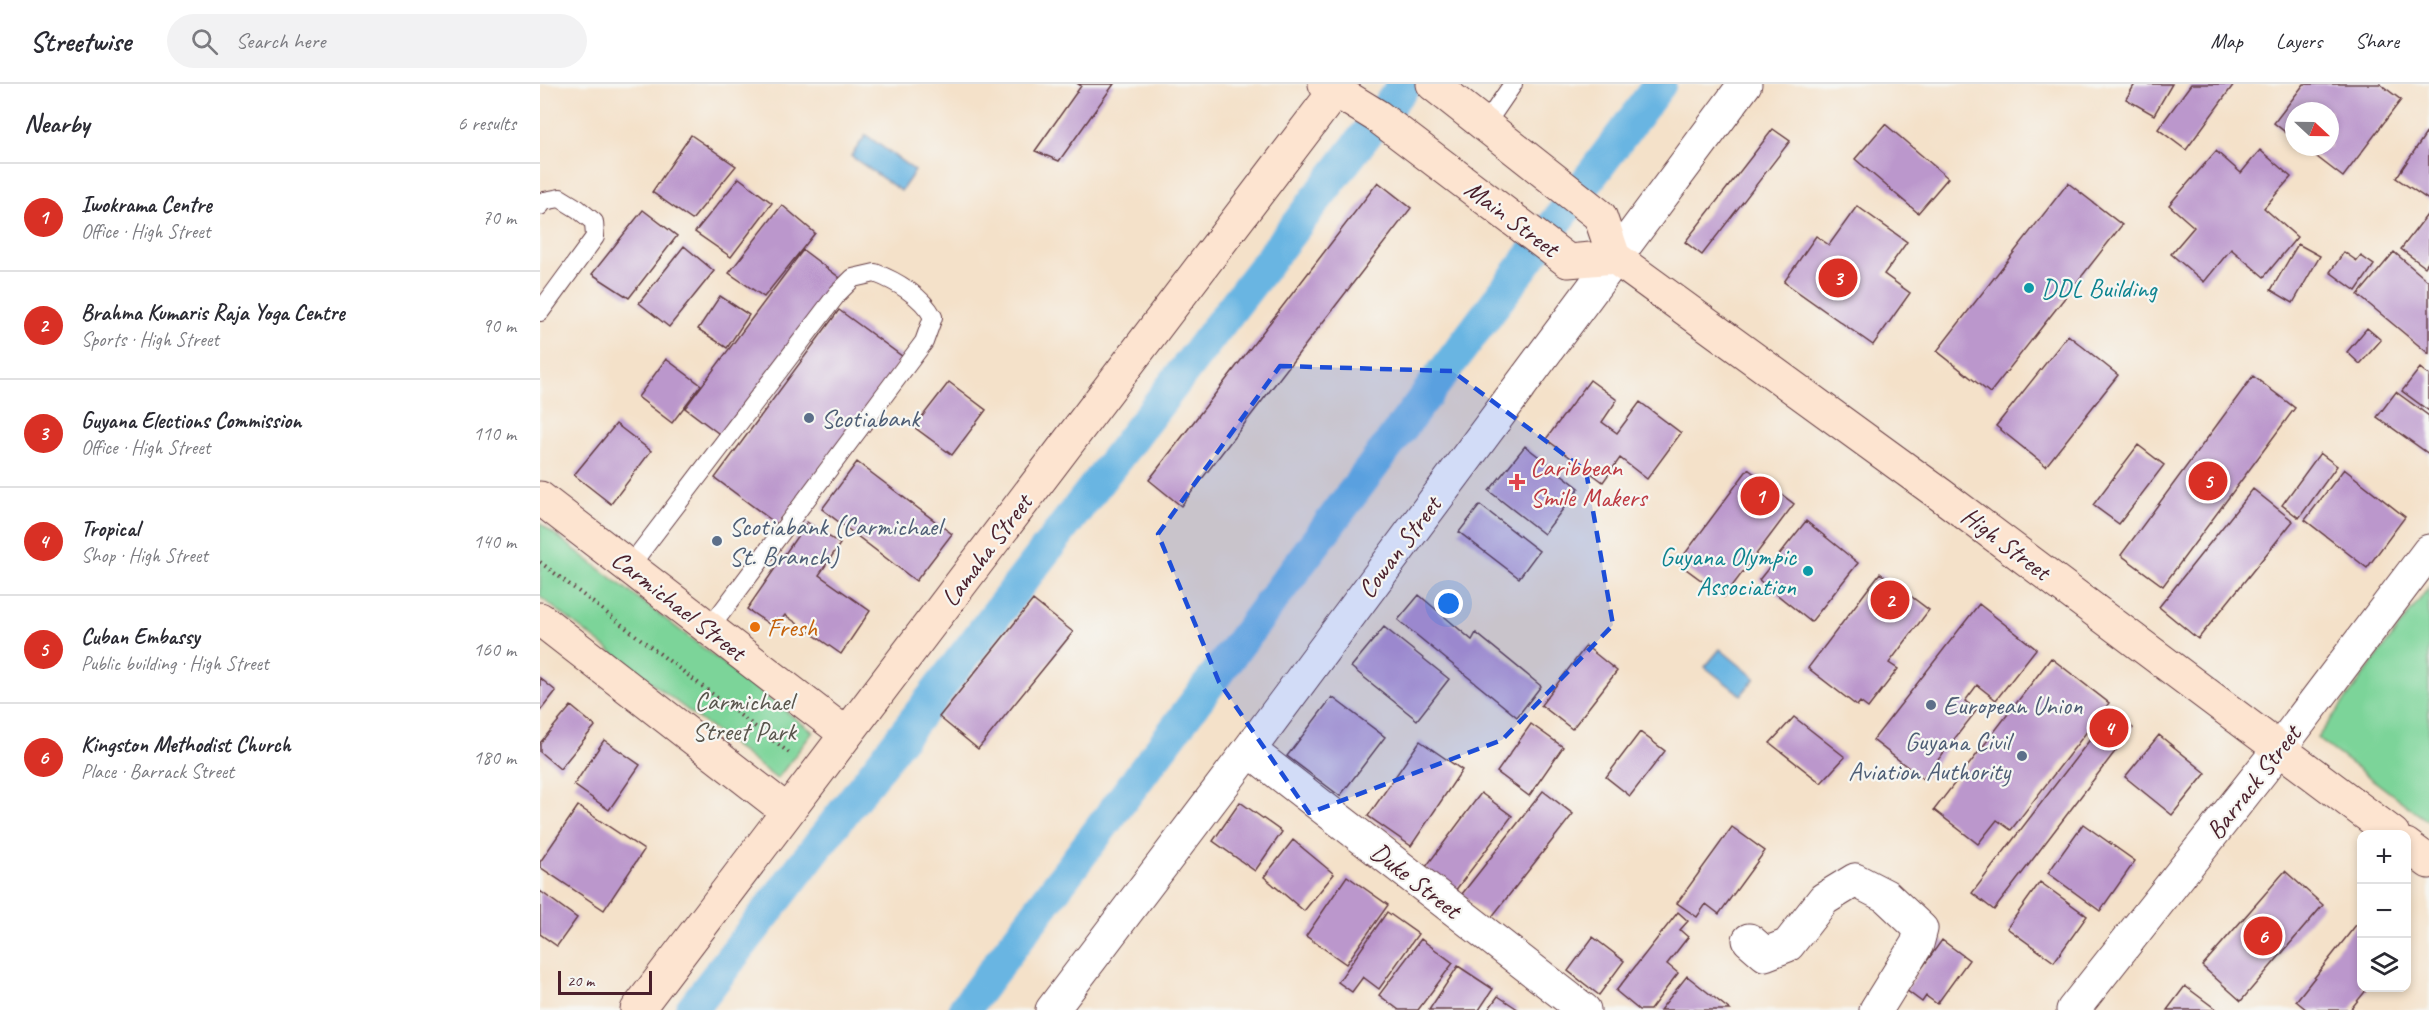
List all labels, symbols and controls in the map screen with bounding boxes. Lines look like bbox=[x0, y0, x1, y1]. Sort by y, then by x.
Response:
search box bbox=[167, 14, 587, 68]
text: Streetwise bbox=[30, 24, 131, 59]
icon: search bbox=[188, 25, 221, 58]
text: Search here bbox=[236, 27, 325, 55]
text: Map bbox=[2210, 28, 2243, 54]
text: Layers bbox=[2276, 28, 2322, 54]
text: Share bbox=[2355, 28, 2399, 54]
north arrow bbox=[2285, 102, 2339, 156]
text: Nearby bbox=[24, 107, 89, 140]
text: 6 results bbox=[457, 111, 516, 136]
street label: Main Street bbox=[1458, 172, 1567, 266]
text: Iwokrama Centre bbox=[81, 191, 212, 219]
text: 1 bbox=[39, 205, 48, 230]
text: 70 m bbox=[482, 205, 516, 230]
text: Office · High Street bbox=[81, 219, 210, 244]
pin: 3 bbox=[1818, 256, 1858, 300]
place label: DDL Building bbox=[2041, 272, 2159, 305]
marker: DDL Building bbox=[2022, 281, 2036, 295]
text: Brahma Kumaris Raja Yoga Centre bbox=[81, 299, 345, 327]
text: 2 bbox=[39, 313, 48, 338]
text: 90 m bbox=[482, 313, 516, 338]
text: Sports · High Street bbox=[81, 327, 219, 352]
place label: Scotiabank bbox=[821, 402, 921, 435]
text: Guyana Elections Commission bbox=[81, 407, 301, 435]
marker: Scotiabank bbox=[802, 411, 816, 425]
text: 3 bbox=[39, 421, 48, 446]
text: 110 m bbox=[473, 421, 516, 446]
text: Office · High Street bbox=[81, 435, 210, 460]
place label: Caribbean Smile Makers bbox=[1530, 451, 1649, 514]
pin: 5 bbox=[2188, 458, 2228, 504]
marker: Caribbean Smile Makers bbox=[1508, 473, 1526, 491]
pin: 1 bbox=[1740, 474, 1780, 518]
street label: Lamaha Street bbox=[933, 486, 1041, 613]
street label: Cowan Street bbox=[1350, 488, 1450, 605]
street label: High Street bbox=[1955, 499, 2059, 589]
place label: Scotiabank (Carmichael St. Branch) bbox=[729, 510, 946, 573]
text: Tropical bbox=[81, 515, 139, 543]
text: 4 bbox=[39, 529, 48, 554]
text: 140 m bbox=[473, 529, 516, 554]
marker: Scotiabank (Carmichael St. Branch) bbox=[710, 534, 724, 548]
place label: Guyana Olympic Association bbox=[1660, 540, 1798, 603]
text: Shop · High Street bbox=[81, 543, 208, 568]
street label: Carmichael Street bbox=[605, 543, 754, 670]
marker: Guyana Olympic Association bbox=[1801, 564, 1815, 578]
pin: 2 bbox=[1870, 578, 1910, 622]
your location bbox=[1434, 589, 1463, 618]
place label: Fresh bbox=[767, 611, 818, 644]
marker: Fresh bbox=[748, 620, 762, 634]
text: Cuban Embassy bbox=[81, 623, 200, 651]
text: 5 bbox=[39, 637, 48, 662]
text: 160 m bbox=[473, 637, 516, 662]
text: Public building · High Street bbox=[81, 651, 269, 676]
park label: Carmichael Street Park bbox=[692, 685, 798, 748]
place label: European Union bbox=[1943, 689, 2083, 722]
marker: European Union bbox=[1924, 698, 1938, 712]
pin: 4 bbox=[2090, 706, 2128, 750]
street label: Barrack Street bbox=[2199, 717, 2310, 846]
place label: Guyana Civil Aviation Authority bbox=[1848, 725, 2015, 788]
text: Kingston Methodist Church bbox=[81, 731, 291, 759]
text: 6 bbox=[39, 745, 48, 770]
text: 180 m bbox=[473, 745, 516, 770]
marker: Guyana Civil Aviation Authority bbox=[2015, 749, 2029, 763]
text: Place · Barrack Street bbox=[81, 759, 234, 784]
map controls bbox=[2357, 830, 2411, 992]
button: + bbox=[2357, 830, 2411, 884]
street label: Duke Street bbox=[1364, 835, 1469, 927]
button: − bbox=[2357, 884, 2411, 938]
pin: 6 bbox=[2244, 914, 2282, 958]
button: layers bbox=[2357, 938, 2411, 992]
scale bar bbox=[558, 968, 652, 996]
text: 20 m bbox=[567, 971, 594, 991]

